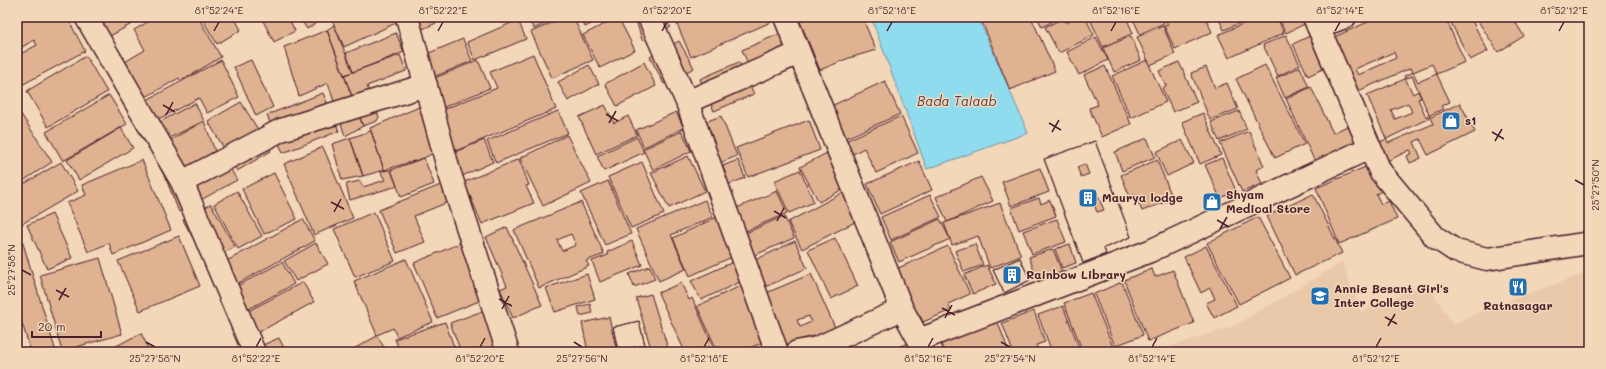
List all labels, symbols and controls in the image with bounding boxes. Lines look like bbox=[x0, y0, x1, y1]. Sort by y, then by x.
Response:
text: 81°52'24"E bbox=[195, 3, 244, 17]
text: 81°52'22"E bbox=[419, 3, 467, 17]
text: 81°52'20"E bbox=[643, 3, 692, 17]
text: 81°52'18"E bbox=[868, 3, 916, 17]
text: 81°52'16"E bbox=[1092, 3, 1140, 17]
text: 81°52'14"E bbox=[1316, 3, 1364, 17]
text: 81°52'12"E bbox=[1540, 3, 1588, 17]
water label: Bada Talaab bbox=[917, 92, 997, 109]
shop icon: s1 bbox=[1440, 110, 1462, 132]
place label: s1 bbox=[1465, 112, 1476, 128]
text: 25°27'50"N bbox=[1588, 159, 1602, 211]
place label: Shyam Medical Store bbox=[1226, 186, 1310, 216]
building icon: Maurya lodge bbox=[1077, 187, 1099, 209]
place label: Maurya lodge bbox=[1102, 189, 1183, 205]
shop icon: Shyam Medical Store bbox=[1201, 191, 1223, 213]
text: 25°27'58"N bbox=[4, 244, 18, 296]
building icon: Rainbow Library bbox=[1001, 264, 1023, 286]
place label: Rainbow Library bbox=[1026, 266, 1127, 282]
restaurant icon: Ratnasagar bbox=[1507, 276, 1529, 298]
place label: Annie Besant Girl's Inter College bbox=[1334, 280, 1449, 310]
school or university icon: Annie Besant Girl's Inter College bbox=[1309, 285, 1331, 307]
place label: Ratnasagar bbox=[1483, 297, 1553, 313]
scale bar bbox=[32, 313, 101, 339]
text: 20 m bbox=[38, 318, 66, 334]
text: 25°27'58"N bbox=[129, 351, 181, 365]
text: 81°52'22"E bbox=[232, 351, 280, 365]
text: 81°52'20"E bbox=[456, 351, 505, 365]
text: 25°27'56"N bbox=[556, 351, 608, 365]
text: 81°52'18"E bbox=[680, 351, 728, 365]
text: 81°52'16"E bbox=[904, 351, 952, 365]
text: 25°27'54"N bbox=[984, 351, 1036, 365]
text: 81°52'14"E bbox=[1128, 351, 1176, 365]
text: 81°52'12"E bbox=[1352, 351, 1400, 365]

